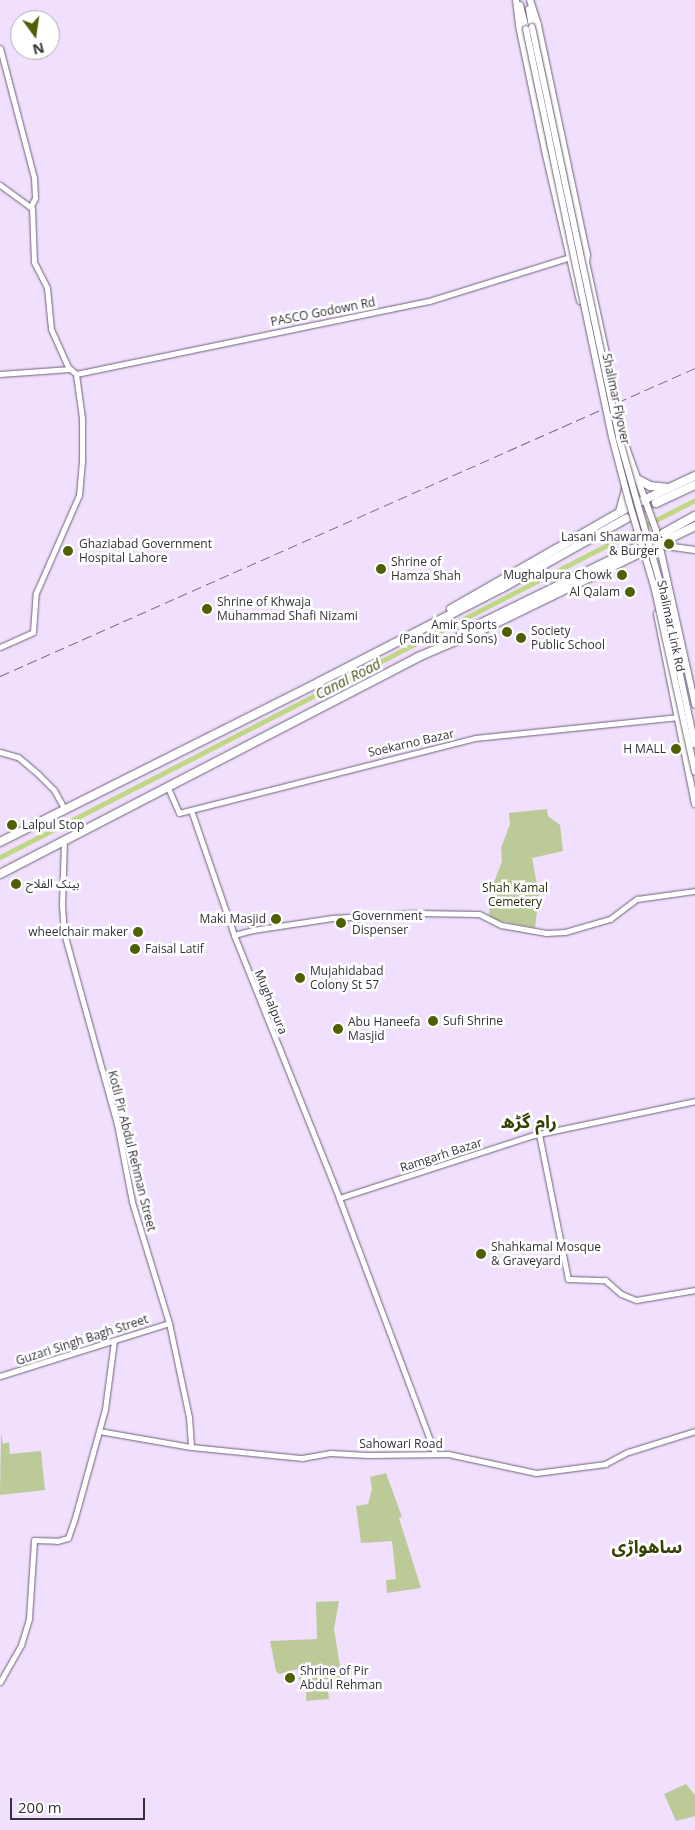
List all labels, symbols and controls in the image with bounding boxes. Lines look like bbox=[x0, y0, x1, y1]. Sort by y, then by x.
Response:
north arrow bbox=[10, 10, 60, 60]
text: N bbox=[31, 38, 46, 60]
street label: PASCO Godown Rd bbox=[269, 295, 377, 329]
street label: Shalimar Flyover bbox=[599, 352, 633, 446]
place label: Lasani Shawarma & Burger bbox=[561, 530, 659, 558]
place label: Ghaziabad Government Hospital Lahore bbox=[79, 537, 212, 565]
marker: Lasani Shawarma & Burger bbox=[663, 538, 675, 550]
marker: Ghaziabad Government Hospital Lahore bbox=[61, 544, 75, 558]
place label: Shrine of Hamza Shah bbox=[391, 555, 461, 583]
marker: Shrine of Hamza Shah bbox=[375, 563, 387, 575]
place label: Mughalpura Chowk bbox=[503, 568, 612, 582]
marker: Mughalpura Chowk bbox=[616, 569, 628, 581]
street label: Shalimar Link Rd bbox=[654, 579, 688, 673]
place label: Al Qalam bbox=[569, 585, 620, 599]
marker: Al Qalam bbox=[624, 586, 636, 598]
place label: Shrine of Khwaja Muhammad Shafi Nizami bbox=[217, 595, 358, 623]
marker: Shrine of Khwaja Muhammad Shafi Nizami bbox=[201, 603, 213, 615]
place label: Amir Sports (Pandit and Sons) bbox=[400, 618, 497, 646]
place label: Society Public School bbox=[531, 624, 605, 652]
marker: Amir Sports (Pandit and Sons) bbox=[501, 626, 513, 638]
marker: Society Public School bbox=[515, 632, 527, 644]
water label: Canal Road bbox=[312, 655, 384, 703]
street label: Soekarno Bazar bbox=[367, 726, 455, 760]
place label: H MALL bbox=[623, 742, 666, 756]
marker: H MALL bbox=[670, 743, 682, 755]
place label: Lalpul Stop bbox=[22, 818, 84, 832]
marker: Lalpul Stop bbox=[6, 819, 18, 831]
place label: بینک الفلاح bbox=[26, 877, 79, 891]
marker: بینک الفلاح bbox=[10, 878, 22, 890]
park label: Shah Kamal Cemetery bbox=[482, 881, 548, 909]
place label: Government Dispenser bbox=[352, 909, 422, 937]
place label: Maki Masjid bbox=[200, 912, 266, 926]
marker: Maki Masjid bbox=[270, 913, 282, 925]
marker: Government Dispenser bbox=[334, 916, 348, 930]
place label: wheelchair maker bbox=[28, 925, 128, 939]
marker: wheelchair maker bbox=[132, 926, 144, 938]
place label: Faisal Latif bbox=[145, 942, 204, 956]
marker: Faisal Latif bbox=[129, 943, 141, 955]
place label: Mujahidabad Colony St 57 bbox=[310, 964, 384, 992]
street label: Mughalpura bbox=[252, 968, 290, 1036]
marker: Mujahidabad Colony St 57 bbox=[294, 972, 306, 984]
place label: Sufi Shrine bbox=[443, 1014, 503, 1028]
place label: Abu Haneefa Masjid bbox=[348, 1015, 420, 1043]
marker: Sufi Shrine bbox=[427, 1015, 439, 1027]
marker: Abu Haneefa Masjid bbox=[332, 1023, 344, 1035]
street label: Kotli Pir Abdul Rehman Street bbox=[105, 1069, 159, 1233]
district label: رام گڑھ bbox=[501, 1110, 557, 1132]
street label: Ramgarh Bazar bbox=[398, 1135, 484, 1175]
place label: Shahkamal Mosque & Graveyard bbox=[491, 1240, 601, 1268]
marker: Shahkamal Mosque & Graveyard bbox=[475, 1248, 487, 1260]
street label: Guzari Singh Bagh Street bbox=[14, 1312, 150, 1368]
street label: Sahowari Road bbox=[359, 1437, 443, 1451]
district label: ساھواڑی bbox=[612, 1535, 682, 1557]
place label: Shrine of Pir Abdul Rehman bbox=[300, 1664, 382, 1692]
marker: Shrine of Pir Abdul Rehman bbox=[284, 1672, 296, 1684]
scale bar bbox=[12, 1788, 148, 1820]
text: 200 m bbox=[18, 1797, 62, 1817]

